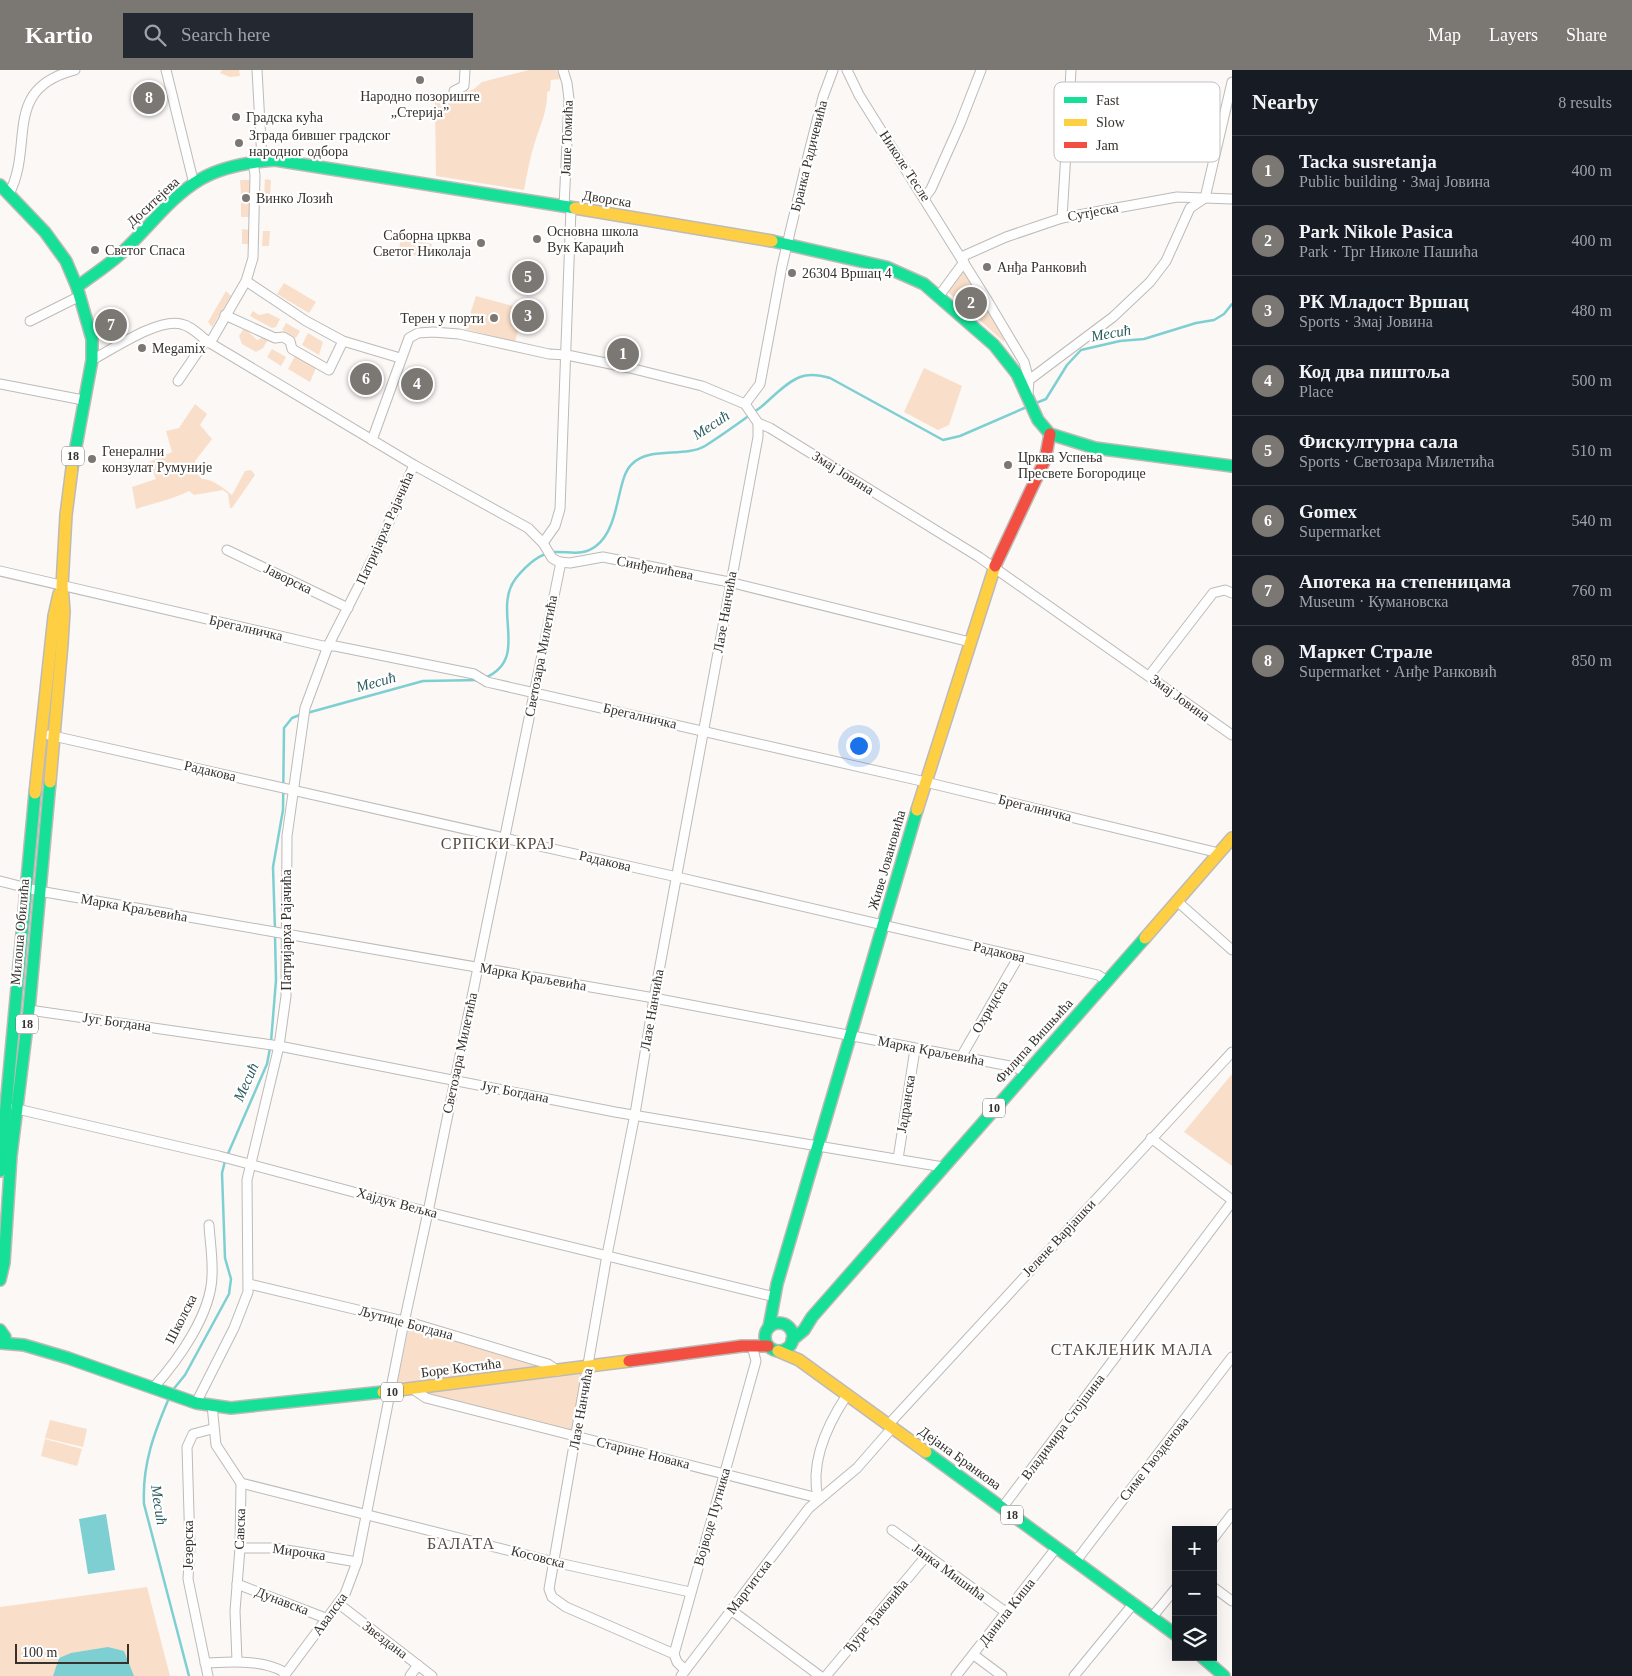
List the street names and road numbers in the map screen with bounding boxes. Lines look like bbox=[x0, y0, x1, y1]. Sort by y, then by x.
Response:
street label: Бранка Радичевића bbox=[788, 98, 830, 213]
street label: Јаше Томића bbox=[558, 99, 576, 176]
street label: Николе Тесле bbox=[877, 128, 933, 204]
street label: Доситејева bbox=[124, 174, 183, 230]
street label: Дворска bbox=[582, 188, 633, 210]
street label: Сутјеска bbox=[1066, 200, 1121, 224]
road number: 18 bbox=[62, 446, 84, 466]
street label: Змај Јовина bbox=[809, 448, 877, 498]
street label: Патријарха Рајачића bbox=[353, 469, 417, 587]
street label: Синђелићева bbox=[615, 553, 695, 583]
street label: Јаворска bbox=[262, 561, 315, 597]
street label: Лазе Нанчића bbox=[710, 569, 740, 654]
street label: Светозара Милетића bbox=[522, 593, 560, 718]
street label: Брегалничка bbox=[208, 612, 285, 644]
street label: Змај Јовина bbox=[1147, 671, 1213, 725]
street label: Брегалничка bbox=[602, 700, 679, 732]
street label: Радакова bbox=[182, 758, 238, 784]
street label: Брегалничка bbox=[997, 792, 1074, 825]
street label: Живе Јовановића bbox=[866, 808, 909, 912]
street label: Радакова bbox=[577, 848, 633, 874]
street label: Патријарха Рајачића bbox=[279, 868, 294, 991]
street label: Милоша Обилића bbox=[8, 877, 32, 986]
street label: Марка Краљевића bbox=[79, 891, 189, 925]
street label: Радакова bbox=[971, 939, 1027, 965]
street label: Марка Краљевића bbox=[478, 960, 588, 994]
street label: Лазе Нанчића bbox=[637, 967, 667, 1052]
street label: Охридска bbox=[969, 978, 1011, 1036]
street label: Светозара Милетића bbox=[440, 990, 480, 1115]
street label: Филипа Вишњића bbox=[992, 995, 1076, 1086]
street label: Југ Богдана bbox=[82, 1010, 153, 1034]
road number: 18 bbox=[16, 1014, 38, 1034]
street label: Марка Краљевића bbox=[876, 1033, 986, 1069]
street label: Јадранска bbox=[894, 1073, 918, 1134]
street label: Југ Богдана bbox=[480, 1078, 551, 1106]
road number: 10 bbox=[983, 1098, 1005, 1118]
street label: Хајдук Вељка bbox=[355, 1185, 440, 1221]
street label: Јелене Варјашки bbox=[1019, 1196, 1099, 1280]
street label: Школска bbox=[162, 1291, 200, 1346]
street label: Љутице Богдана bbox=[357, 1303, 456, 1343]
street label: Боре Костића bbox=[420, 1356, 503, 1380]
street label: Лазе Нанчића bbox=[566, 1366, 596, 1451]
street label: Владимира Стојшина bbox=[1018, 1371, 1108, 1483]
road number: 10 bbox=[381, 1382, 403, 1401]
street label: Симе Гвозденова bbox=[1117, 1413, 1192, 1504]
street label: Дејана Бранкова bbox=[916, 1423, 1005, 1493]
street label: Старине Новака bbox=[595, 1434, 692, 1472]
street label: Војводе Путника bbox=[691, 1466, 733, 1568]
road number: 18 bbox=[1001, 1506, 1023, 1524]
street label: Савска bbox=[232, 1507, 248, 1550]
street label: Језерска bbox=[181, 1519, 196, 1570]
street label: Јанка Мишића bbox=[909, 1540, 989, 1604]
street label: Мирочка bbox=[271, 1541, 327, 1563]
street label: Косовска bbox=[510, 1543, 567, 1571]
street label: Маргитска bbox=[724, 1556, 775, 1617]
street label: Данила Киша bbox=[976, 1575, 1038, 1649]
street label: Ђуре Ђаковића bbox=[841, 1576, 912, 1656]
street label: Дунавска bbox=[253, 1584, 311, 1618]
street label: Авалска bbox=[310, 1589, 351, 1638]
street label: Звездана bbox=[360, 1618, 411, 1662]

